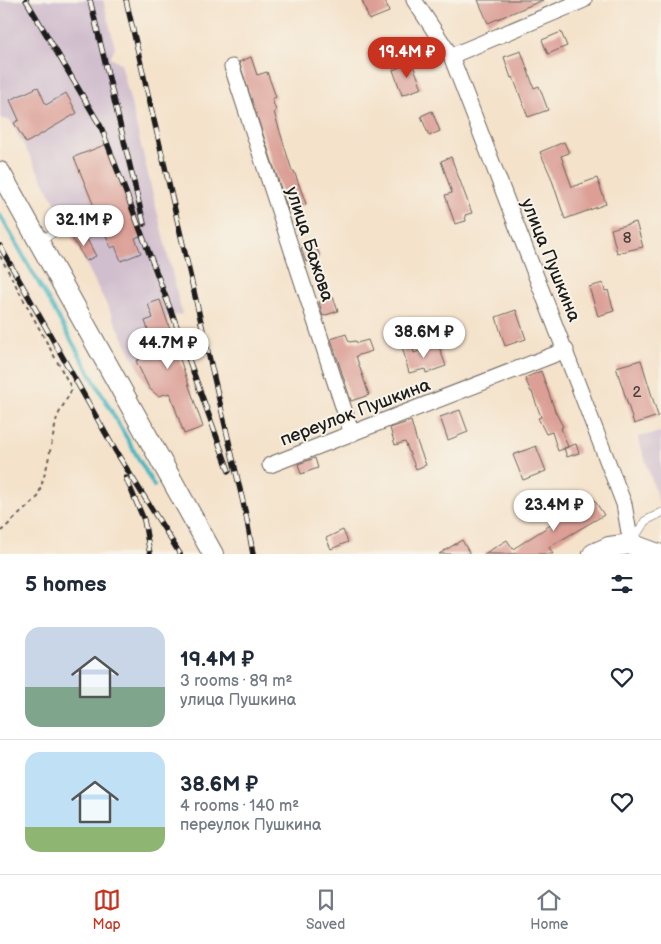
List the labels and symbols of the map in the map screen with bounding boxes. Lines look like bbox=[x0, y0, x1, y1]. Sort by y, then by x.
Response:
pin: 19.4M ₽ bbox=[361, 36, 453, 79]
street label: улица Бажова bbox=[281, 184, 338, 305]
street label: улица Пушкина bbox=[516, 196, 585, 325]
pin: 32.1M ₽ bbox=[38, 204, 130, 247]
house number: 8 bbox=[623, 229, 632, 248]
pin: 38.6M ₽ bbox=[378, 316, 470, 359]
pin: 44.7M ₽ bbox=[122, 328, 214, 370]
street label: переулок Пушкина bbox=[277, 374, 434, 451]
house number: 2 bbox=[633, 383, 642, 402]
pin: 23.4M ₽ bbox=[508, 490, 600, 532]

